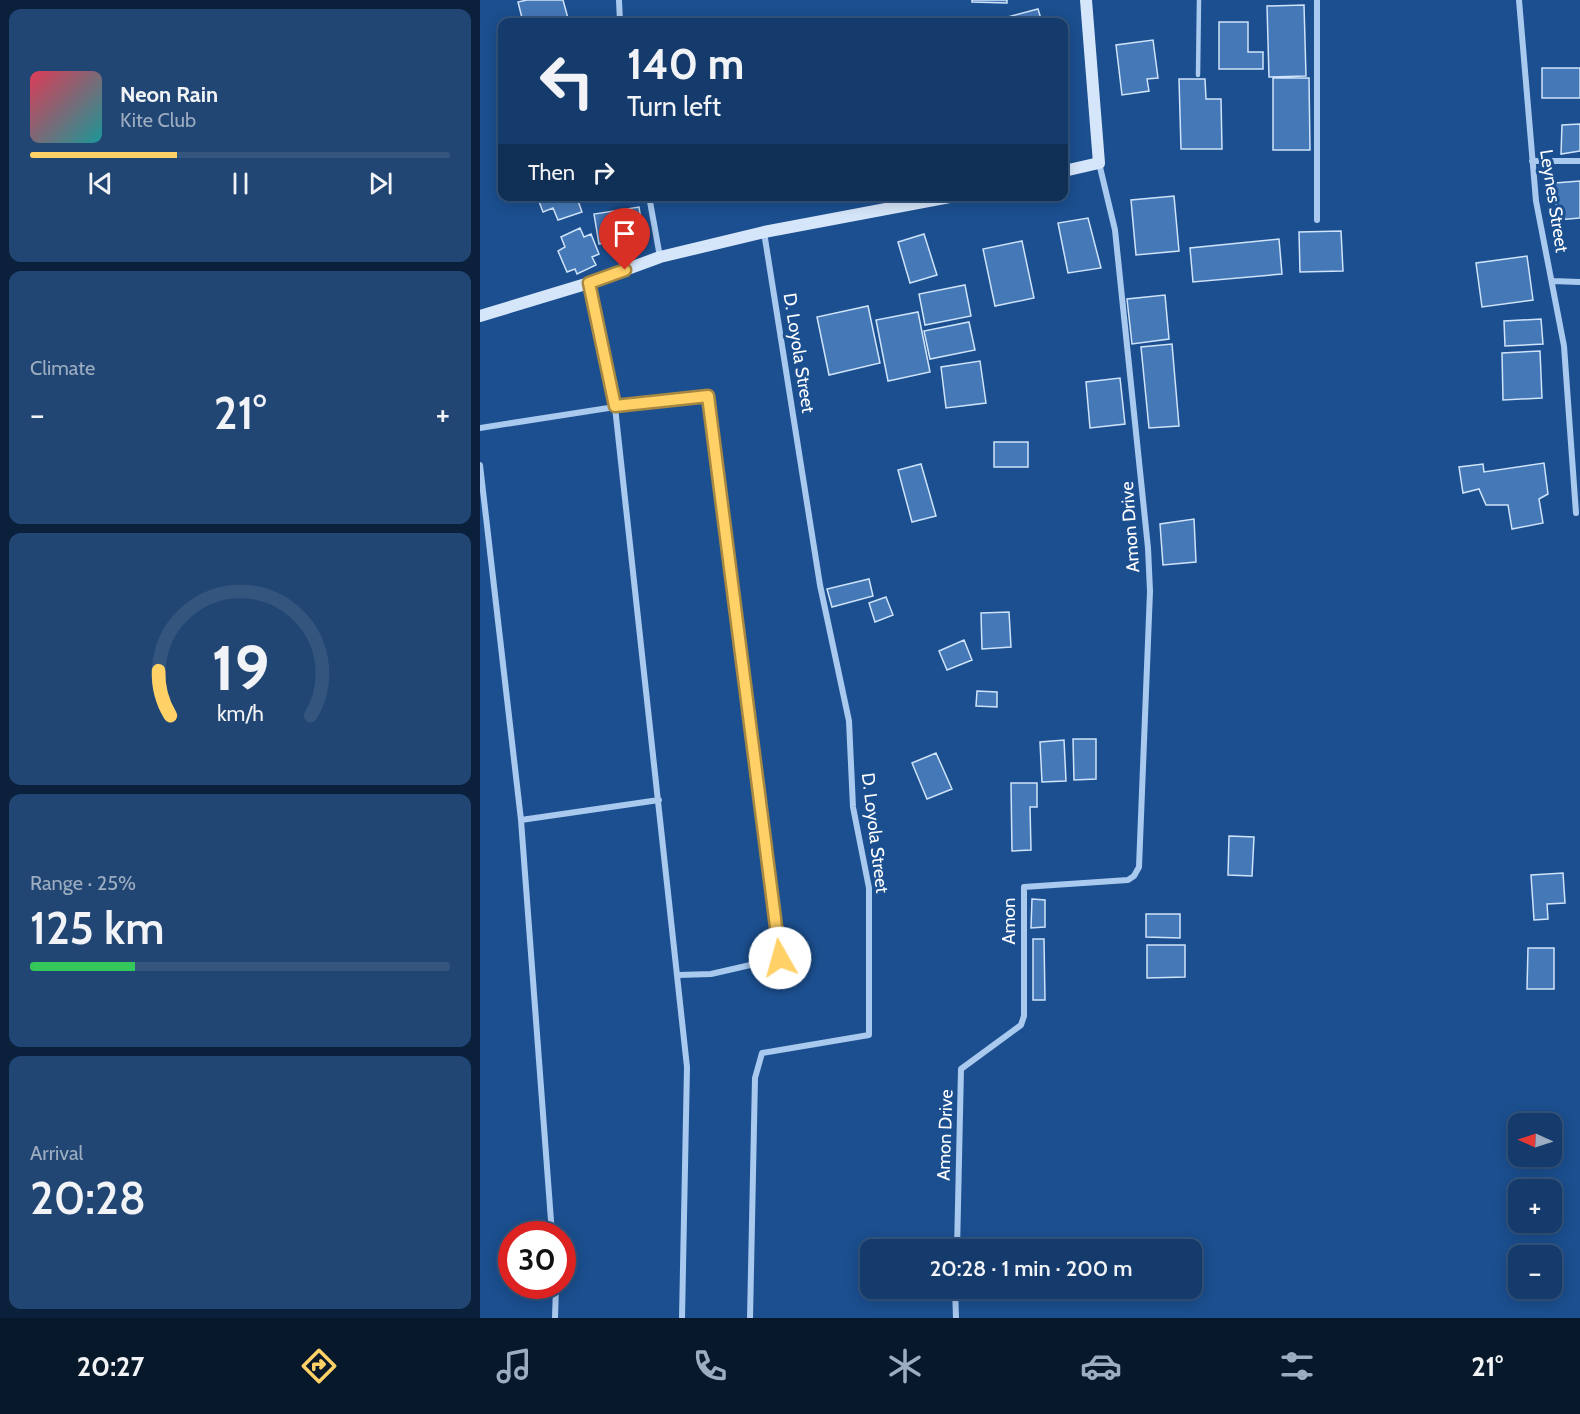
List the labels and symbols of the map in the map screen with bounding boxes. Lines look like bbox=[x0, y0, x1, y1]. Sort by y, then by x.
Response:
street label: Leynes Street bbox=[1535, 148, 1573, 254]
pin bbox=[599, 208, 650, 270]
street label: D. Loyola Street bbox=[779, 291, 819, 415]
street label: Amon Drive bbox=[1116, 481, 1144, 573]
street label: D. Loyola Street bbox=[857, 772, 893, 894]
street label: Amon bbox=[998, 898, 1020, 944]
position arrow bbox=[748, 926, 812, 990]
street label: Amon Drive bbox=[932, 1089, 958, 1181]
north arrow bbox=[1508, 1113, 1562, 1167]
speed limit sign: 30 bbox=[498, 1221, 576, 1299]

